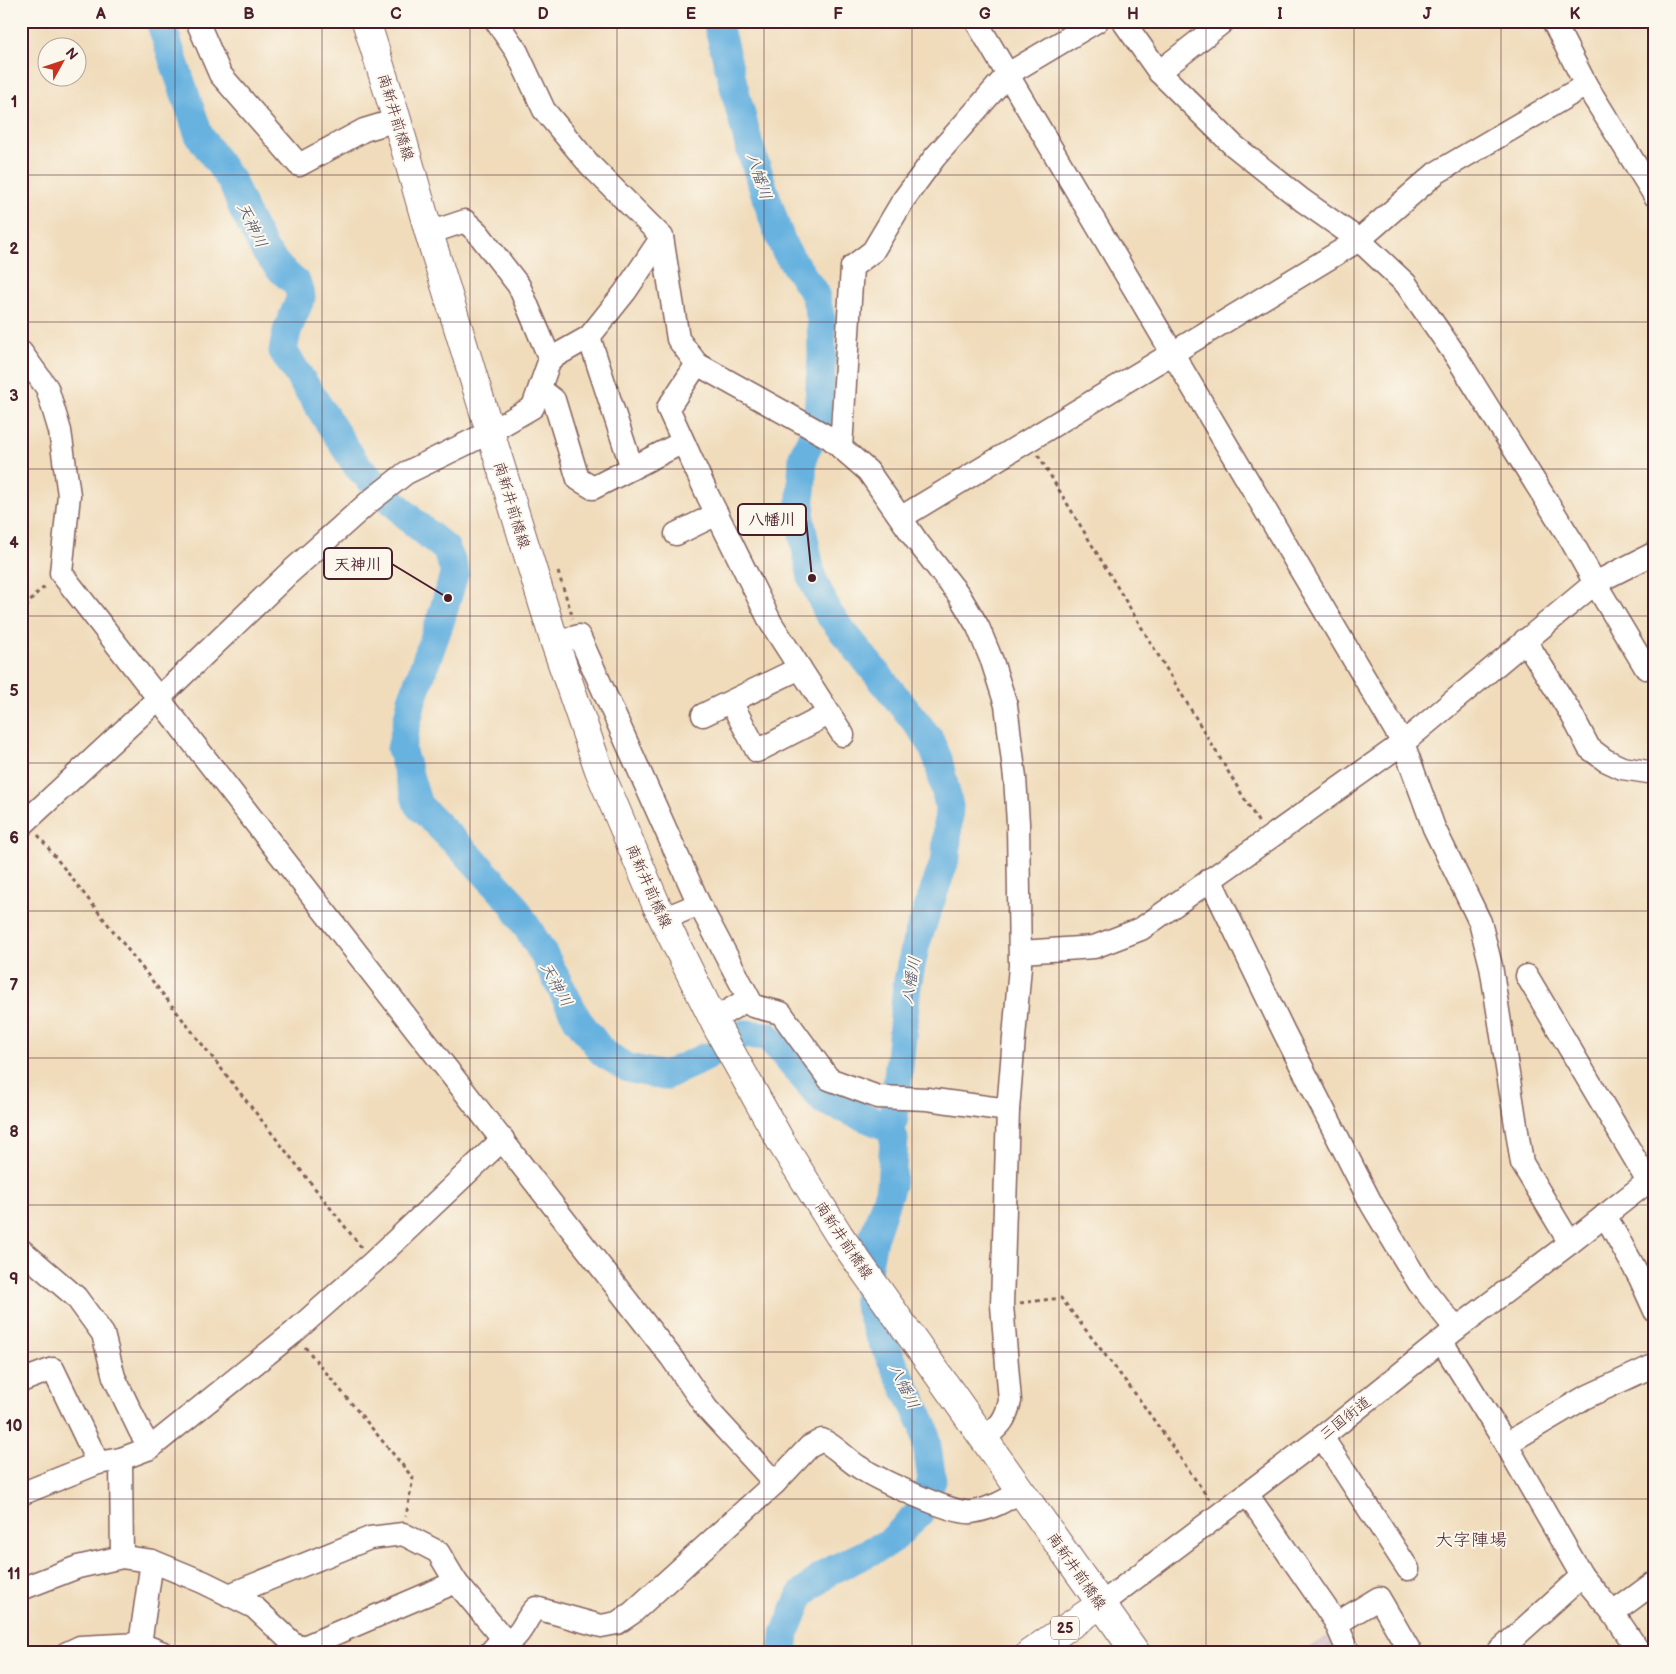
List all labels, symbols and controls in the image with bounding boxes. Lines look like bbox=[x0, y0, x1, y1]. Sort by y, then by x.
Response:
text: A bbox=[95, 5, 106, 24]
text: B bbox=[243, 5, 255, 24]
text: C bbox=[390, 5, 402, 24]
text: D bbox=[537, 5, 549, 24]
text: E bbox=[686, 5, 696, 24]
text: F bbox=[833, 5, 843, 24]
text: G bbox=[979, 5, 991, 24]
text: H bbox=[1127, 5, 1139, 24]
text: I bbox=[1277, 5, 1283, 24]
text: J bbox=[1423, 5, 1432, 24]
text: K bbox=[1570, 5, 1581, 24]
north arrow bbox=[38, 38, 88, 88]
text: N bbox=[62, 44, 81, 63]
street label: 南新井前橋線 bbox=[373, 71, 418, 163]
text: 1 bbox=[11, 93, 17, 112]
water label: 八幡川 bbox=[742, 151, 775, 202]
water label: 天神川 bbox=[233, 200, 271, 251]
text: 2 bbox=[9, 240, 19, 259]
text: 3 bbox=[9, 387, 19, 406]
street label: 南新井前橋線 bbox=[489, 459, 534, 551]
callout: 八幡川 bbox=[738, 504, 806, 535]
text: 八幡川 bbox=[748, 511, 796, 530]
text: 4 bbox=[9, 534, 19, 553]
callout: 天神川 bbox=[324, 548, 392, 579]
text: 天神川 bbox=[334, 556, 382, 575]
text: 5 bbox=[9, 682, 19, 701]
text: 6 bbox=[9, 829, 19, 848]
street label: 南新井前橋線 bbox=[622, 841, 676, 931]
water label: 八幡川 bbox=[898, 955, 925, 1006]
water label: 天神川 bbox=[536, 959, 576, 1010]
text: 7 bbox=[10, 976, 19, 995]
text: 8 bbox=[9, 1123, 19, 1142]
street label: 南新井前橋線 bbox=[811, 1198, 877, 1283]
text: 9 bbox=[9, 1270, 19, 1289]
water label: 八幡川 bbox=[885, 1361, 923, 1412]
street label: 三国街道 bbox=[1316, 1392, 1375, 1444]
text: 10 bbox=[6, 1417, 22, 1436]
street label: 南新井前橋線 bbox=[1043, 1529, 1110, 1614]
district label: 大字陣場 bbox=[1435, 1530, 1507, 1551]
text: 11 bbox=[7, 1565, 21, 1584]
road number: 25 bbox=[1051, 1616, 1079, 1640]

